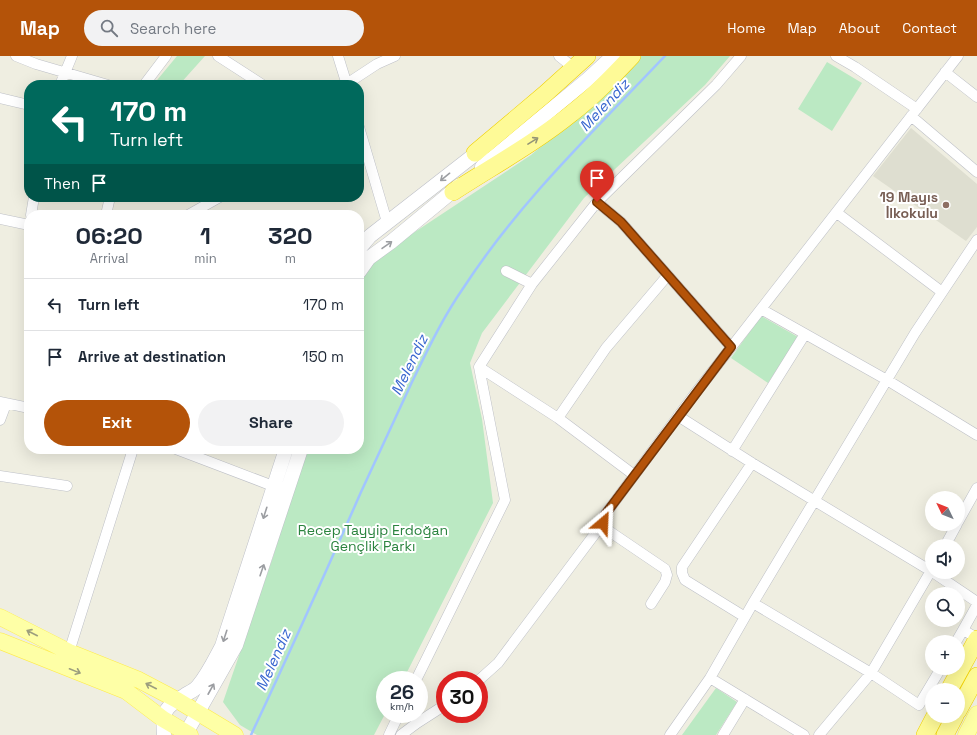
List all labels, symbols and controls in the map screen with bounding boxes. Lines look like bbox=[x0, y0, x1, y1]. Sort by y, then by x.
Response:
search box bbox=[84, 10, 364, 46]
text: Map bbox=[20, 16, 60, 41]
icon: search bbox=[98, 17, 120, 39]
text: Search here bbox=[130, 19, 216, 38]
text: Home bbox=[727, 19, 765, 37]
text: Map bbox=[787, 19, 817, 37]
text: About bbox=[839, 19, 880, 37]
text: Contact bbox=[902, 19, 957, 37]
water label: Melendiz bbox=[575, 74, 634, 135]
text: 170 m bbox=[110, 93, 187, 129]
icon: left bbox=[44, 96, 96, 148]
text: Turn left bbox=[110, 128, 183, 151]
one-way arrow bbox=[527, 137, 539, 145]
pin bbox=[580, 161, 614, 202]
icon: arrive bbox=[586, 167, 608, 189]
icon: arrive bbox=[88, 172, 110, 194]
one-way arrow bbox=[439, 173, 450, 181]
text: Then bbox=[44, 174, 80, 193]
place label: 19 Mayıs İlkokulu bbox=[880, 188, 938, 222]
marker: 19 Mayıs İlkokulu bbox=[941, 200, 951, 210]
text: 06:20 bbox=[75, 220, 143, 251]
text: 1 bbox=[200, 220, 211, 251]
text: 320 bbox=[268, 220, 313, 251]
one-way arrow bbox=[381, 241, 392, 249]
text: Arrival bbox=[90, 250, 128, 267]
text: min bbox=[194, 250, 217, 267]
text: m bbox=[285, 250, 296, 267]
icon: left bbox=[44, 294, 66, 316]
text: Turn left bbox=[78, 295, 140, 314]
text: 170 m bbox=[303, 295, 344, 314]
water label: Melendiz bbox=[386, 331, 432, 398]
icon: arrive bbox=[44, 346, 66, 368]
text: Arrive at destination bbox=[78, 347, 226, 366]
text: 150 m bbox=[302, 347, 344, 366]
button: Exit bbox=[44, 400, 190, 446]
button: Share bbox=[198, 400, 344, 446]
north arrow bbox=[925, 491, 965, 531]
map controls bbox=[925, 491, 965, 723]
position arrow bbox=[582, 502, 624, 544]
one-way arrow bbox=[261, 506, 268, 519]
park label: Recep Tayyip Erdoğan Gençlik Parkı bbox=[298, 521, 448, 555]
button: sound bbox=[925, 539, 965, 579]
one-way arrow bbox=[258, 564, 266, 576]
button: search bbox=[925, 587, 965, 627]
water label: Melendiz bbox=[251, 625, 295, 693]
one-way arrow bbox=[27, 629, 39, 637]
one-way arrow bbox=[221, 630, 228, 643]
button: + bbox=[925, 635, 965, 675]
one-way arrow bbox=[69, 667, 81, 675]
speed limit sign: 30 bbox=[436, 671, 488, 723]
text: 26 bbox=[390, 679, 414, 705]
one-way arrow bbox=[145, 682, 157, 690]
one-way arrow bbox=[207, 683, 215, 695]
button: − bbox=[925, 683, 965, 723]
text: km/h bbox=[390, 700, 414, 713]

